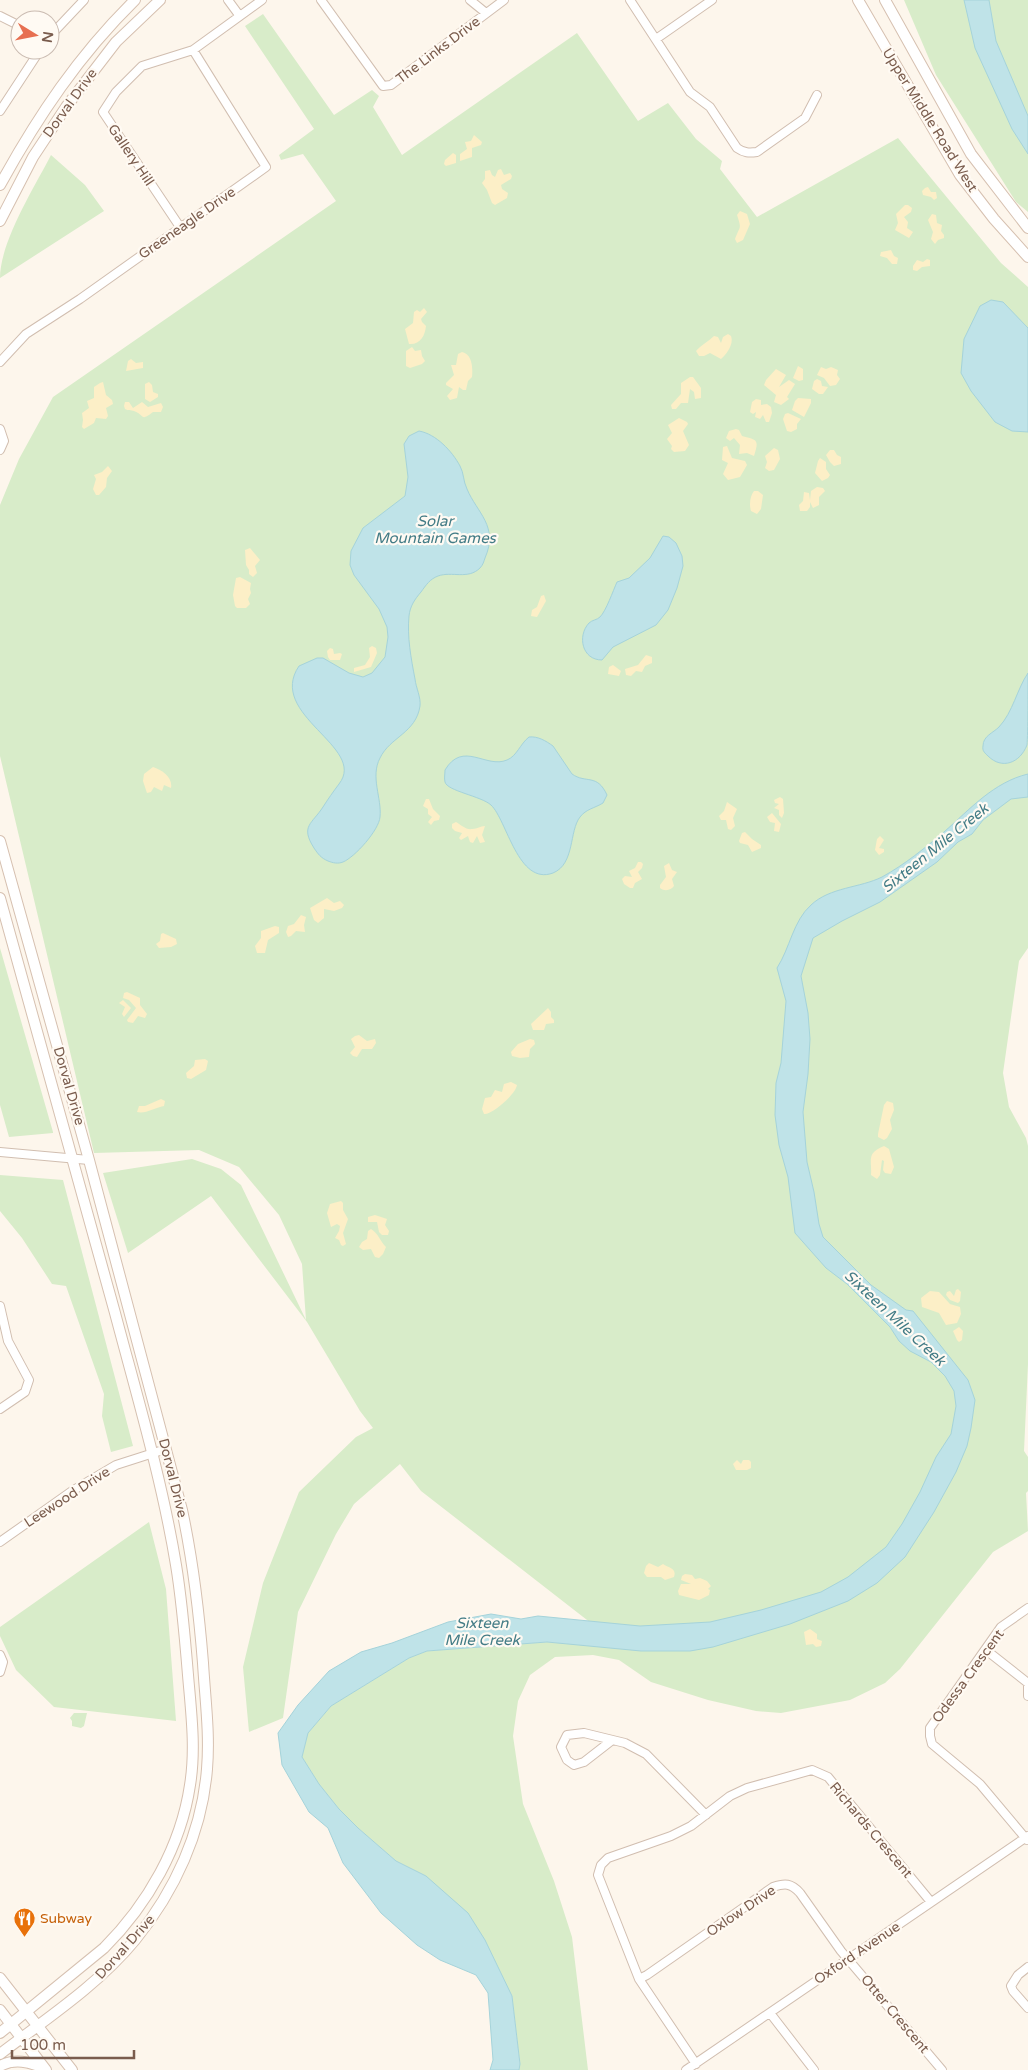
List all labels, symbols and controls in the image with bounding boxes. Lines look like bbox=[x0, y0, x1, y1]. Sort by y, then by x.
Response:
north arrow bbox=[10, 10, 60, 60]
street label: The Links Drive bbox=[393, 13, 484, 87]
text: N bbox=[38, 30, 57, 44]
street label: Upper Middle Road West bbox=[879, 45, 982, 196]
street label: Dorval Drive bbox=[39, 65, 101, 141]
street label: Gallery Hill bbox=[104, 121, 158, 189]
street label: Greeneagle Drive bbox=[135, 183, 239, 263]
water label: Solar Mountain Games bbox=[374, 512, 498, 547]
water label: Sixteen Mile Creek bbox=[878, 798, 993, 896]
street label: Dorval Drive bbox=[50, 1045, 88, 1127]
water label: Sixteen Mile Creek bbox=[841, 1266, 951, 1371]
street label: Dorval Drive bbox=[155, 1437, 191, 1519]
street label: Leewood Drive bbox=[21, 1463, 113, 1531]
water label: Sixteen Mile Creek bbox=[444, 1614, 521, 1649]
street label: Odessa Crescent bbox=[928, 1625, 1008, 1726]
street label: Richards Crescent bbox=[826, 1779, 917, 1882]
street label: Oxlow Drive bbox=[703, 1882, 779, 1940]
restaurant icon: Subway bbox=[12, 1906, 36, 1937]
place label: Subway bbox=[40, 1910, 93, 1927]
street label: Dorval Drive bbox=[92, 1911, 158, 1983]
street label: Oxford Avenue bbox=[811, 1918, 903, 1988]
street label: Otter Crescent bbox=[857, 1971, 933, 2057]
scale bar bbox=[12, 2028, 135, 2060]
text: 100 m bbox=[20, 2036, 66, 2054]

